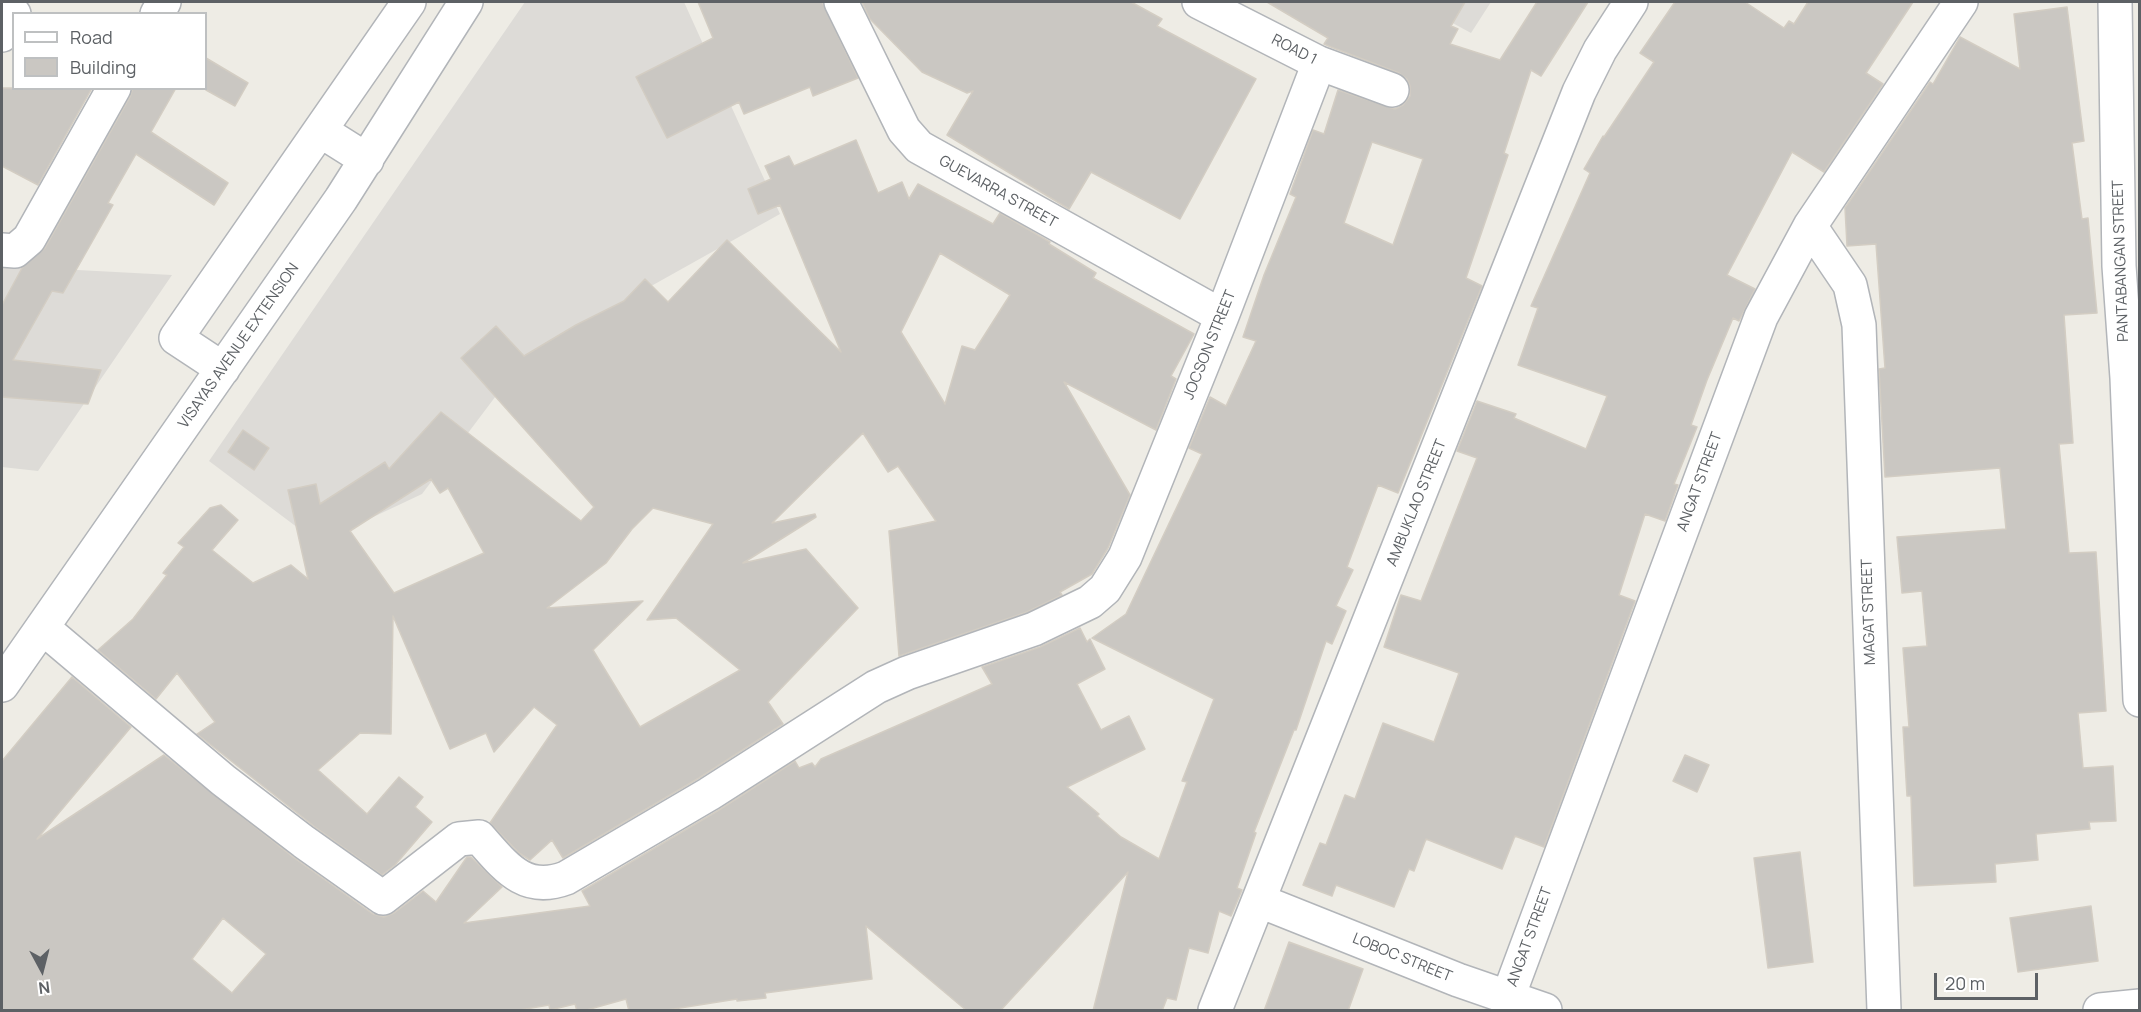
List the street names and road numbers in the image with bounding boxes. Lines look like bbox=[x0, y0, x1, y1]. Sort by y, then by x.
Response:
street label: ROAD 1 bbox=[1268, 31, 1320, 69]
street label: GUEVARRA STREET bbox=[936, 152, 1060, 232]
street label: PANTABANGAN STREET bbox=[2109, 180, 2133, 342]
street label: VISAYAS AVENUE EXTENSION bbox=[175, 260, 303, 432]
street label: JOCSON STREET bbox=[1180, 288, 1240, 402]
street label: ANGAT STREET bbox=[1674, 430, 1726, 534]
street label: AMBUKLAO STREET bbox=[1383, 437, 1451, 569]
street label: MAGAT STREET bbox=[1858, 559, 1880, 665]
street label: ANGAT STREET bbox=[1504, 885, 1556, 989]
street label: LOBOC STREET bbox=[1350, 930, 1454, 986]

